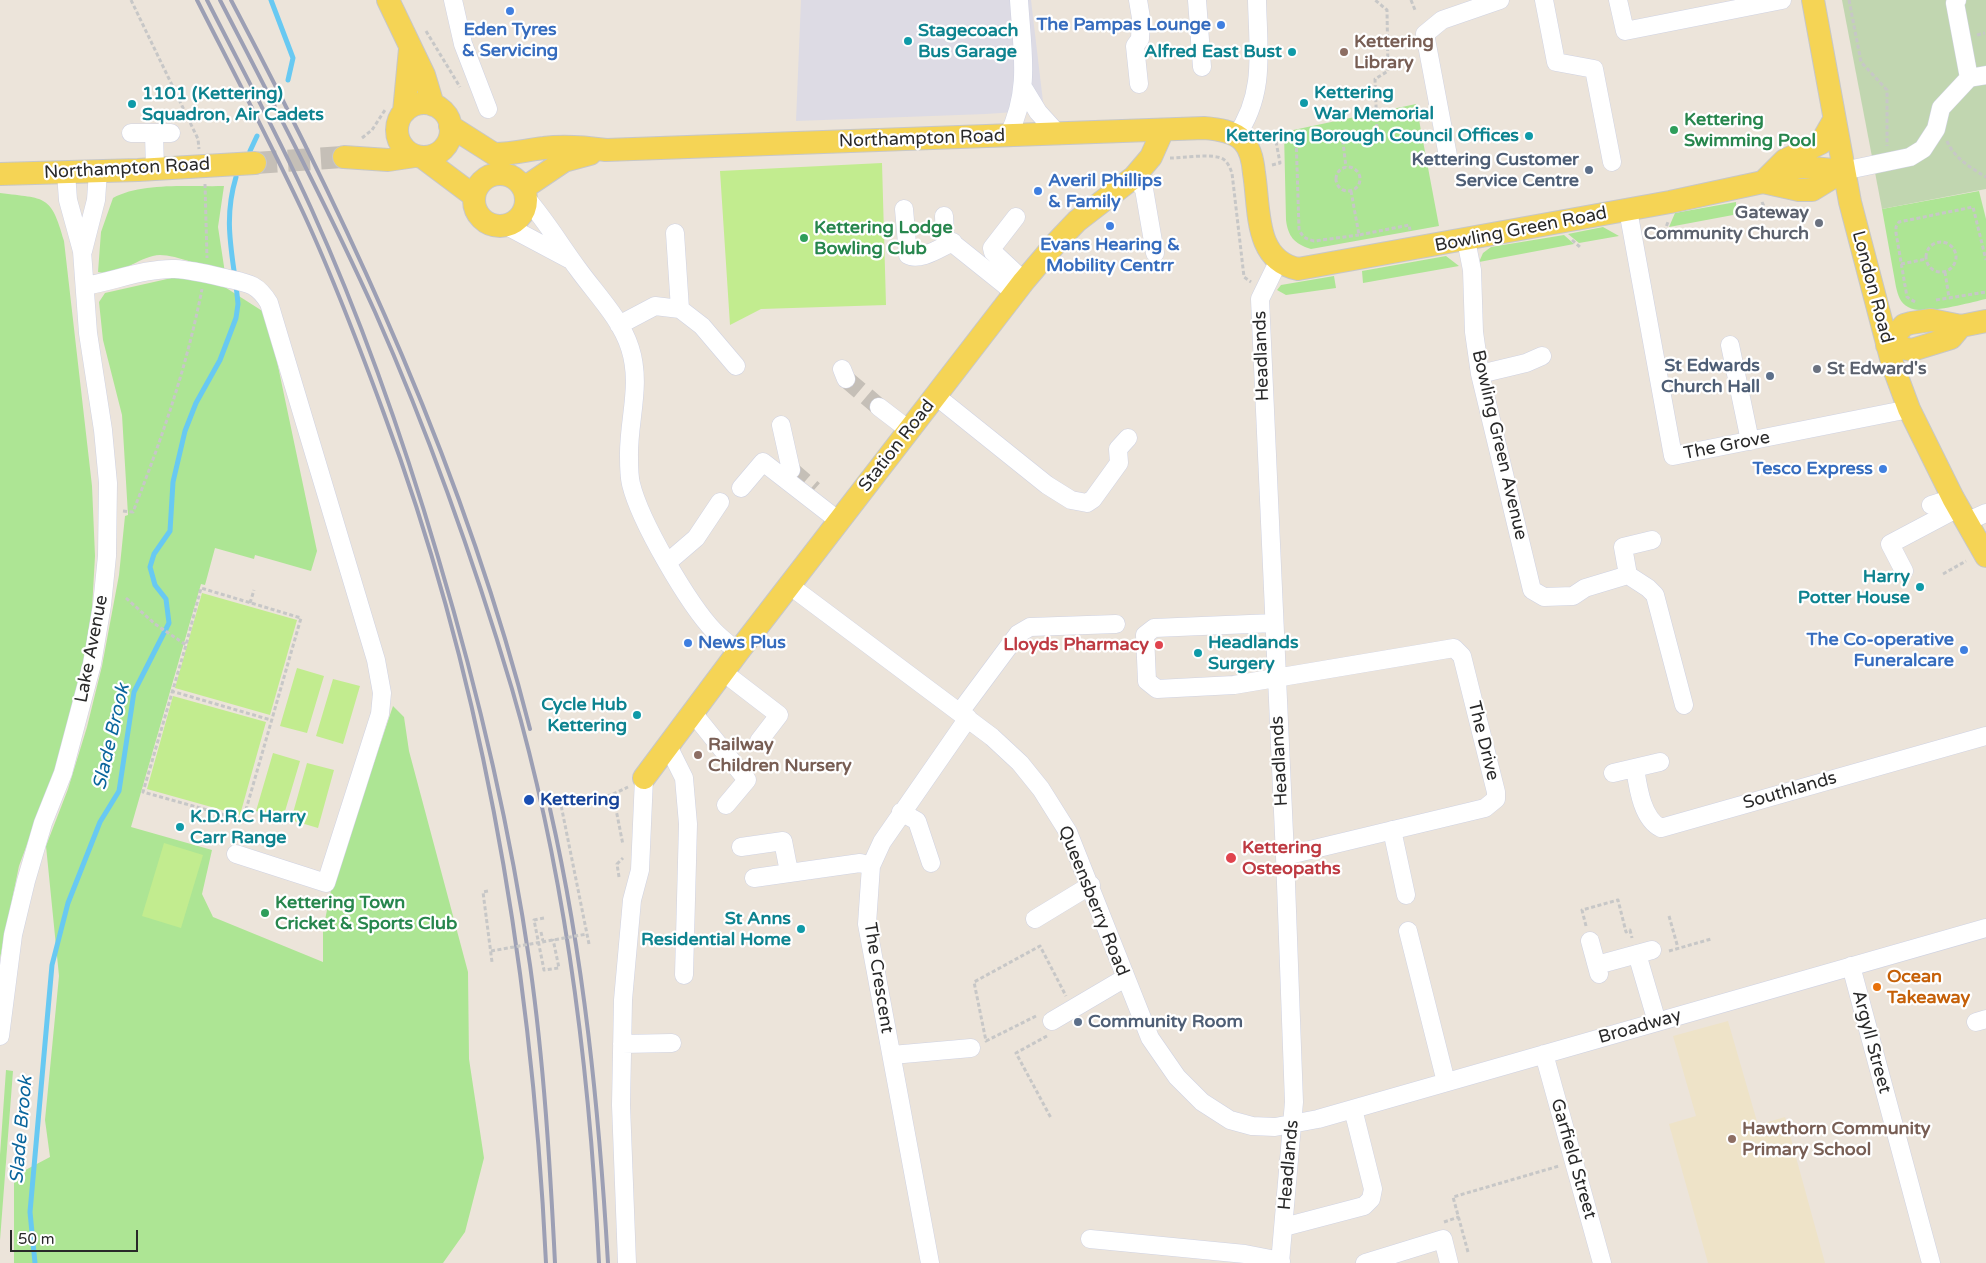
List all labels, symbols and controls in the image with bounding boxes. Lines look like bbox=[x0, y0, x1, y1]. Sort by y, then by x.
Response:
marker: Eden Tyres & Servicing bbox=[504, 5, 516, 17]
place label: The Pampas Lounge bbox=[1036, 14, 1211, 36]
place label: Eden Tyres & Servicing bbox=[462, 19, 558, 62]
marker: The Pampas Lounge bbox=[1215, 19, 1227, 31]
place label: Stagecoach Bus Garage bbox=[918, 20, 1018, 62]
place label: Kettering Library bbox=[1354, 31, 1434, 74]
marker: Stagecoach Bus Garage bbox=[902, 35, 914, 47]
place label: Alfred East Bust bbox=[1144, 41, 1282, 63]
marker: Alfred East Bust bbox=[1286, 46, 1298, 58]
marker: Kettering Library bbox=[1338, 46, 1350, 58]
place label: Kettering War Memorial bbox=[1314, 82, 1434, 125]
place label: 1101 (Kettering) Squadron, Air Cadets bbox=[142, 83, 324, 126]
marker: Kettering War Memorial bbox=[1298, 97, 1310, 109]
marker: 1101 (Kettering) Squadron, Air Cadets bbox=[126, 98, 138, 110]
place label: Kettering Swimming Pool bbox=[1684, 109, 1816, 152]
marker: Kettering Swimming Pool bbox=[1668, 124, 1680, 136]
street label: Northampton Road bbox=[838, 125, 1006, 153]
place label: Kettering Borough Council Offices bbox=[1226, 125, 1519, 147]
marker: Kettering Borough Council Offices bbox=[1523, 130, 1535, 142]
place label: Kettering Customer Service Centre bbox=[1411, 149, 1579, 192]
street label: Northampton Road bbox=[43, 154, 211, 184]
marker: Kettering Customer Service Centre bbox=[1583, 164, 1595, 176]
place label: Averil Phillips & Family bbox=[1048, 170, 1162, 212]
marker: Averil Phillips & Family bbox=[1032, 185, 1044, 197]
place label: Gateway Community Church bbox=[1644, 202, 1809, 244]
street label: Bowling Green Road bbox=[1433, 203, 1609, 257]
place label: Kettering Lodge Bowling Club bbox=[814, 217, 953, 260]
marker: Gateway Community Church bbox=[1813, 217, 1825, 229]
marker: Evans Hearing & Mobility Centrr bbox=[1104, 220, 1116, 232]
street label: London Road bbox=[1847, 228, 1897, 346]
marker: Kettering Lodge Bowling Club bbox=[798, 232, 810, 244]
place label: Evans Hearing & Mobility Centrr bbox=[1040, 234, 1180, 276]
street label: Headlands bbox=[1250, 310, 1274, 402]
street label: Bowling Green Avenue bbox=[1467, 348, 1531, 542]
place label: St Edwards Church Hall bbox=[1661, 355, 1760, 398]
place label: St Edward's bbox=[1827, 358, 1927, 380]
marker: St Edward's bbox=[1811, 363, 1823, 375]
marker: St Edwards Church Hall bbox=[1764, 370, 1776, 382]
street label: Station Road bbox=[854, 396, 940, 496]
street label: The Grove bbox=[1682, 427, 1772, 465]
place label: Tesco Express bbox=[1753, 458, 1873, 480]
marker: Tesco Express bbox=[1877, 463, 1889, 475]
place label: Harry Potter House bbox=[1798, 566, 1910, 608]
marker: Harry Potter House bbox=[1914, 581, 1926, 593]
street label: Lake Avenue bbox=[71, 593, 113, 705]
place label: The Co-operative Funeralcare bbox=[1807, 629, 1954, 672]
place label: News Plus bbox=[698, 632, 786, 654]
place label: Headlands Surgery bbox=[1208, 632, 1299, 674]
place label: Lloyds Pharmacy bbox=[1003, 634, 1149, 656]
marker: News Plus bbox=[682, 637, 694, 649]
marker: Lloyds Pharmacy bbox=[1153, 639, 1165, 651]
marker: The Co-operative Funeralcare bbox=[1958, 644, 1970, 656]
marker: Headlands Surgery bbox=[1192, 647, 1204, 659]
water label: Slade Brook bbox=[89, 682, 135, 792]
place label: Cycle Hub Kettering bbox=[541, 694, 627, 736]
street label: The Drive bbox=[1463, 699, 1503, 783]
marker: Cycle Hub Kettering bbox=[631, 709, 643, 721]
street label: Headlands bbox=[1267, 715, 1293, 807]
place label: Railway Children Nursery bbox=[708, 734, 852, 776]
marker: Railway Children Nursery bbox=[692, 749, 704, 761]
street label: Southlands bbox=[1741, 767, 1839, 815]
place label: Kettering bbox=[540, 789, 620, 811]
marker: Kettering bbox=[522, 793, 536, 807]
place label: K.D.R.C Harry Carr Range bbox=[190, 806, 306, 849]
marker: K.D.R.C Harry Carr Range bbox=[174, 821, 186, 833]
street label: Queensberry Road bbox=[1053, 823, 1133, 979]
place label: Kettering Osteopaths bbox=[1242, 837, 1341, 880]
marker: Kettering Osteopaths bbox=[1224, 851, 1238, 865]
place label: Kettering Town Cricket & Sports Club bbox=[275, 892, 457, 934]
marker: Kettering Town Cricket & Sports Club bbox=[259, 907, 271, 919]
place label: St Anns Residential Home bbox=[641, 908, 791, 951]
street label: The Crescent bbox=[859, 921, 897, 1035]
marker: St Anns Residential Home bbox=[795, 923, 807, 935]
place label: Ocean Takeaway bbox=[1887, 966, 1970, 1009]
marker: Ocean Takeaway bbox=[1871, 981, 1883, 993]
street label: Argyll Street bbox=[1847, 988, 1895, 1096]
street label: Broadway bbox=[1596, 1005, 1684, 1049]
place label: Community Room bbox=[1088, 1011, 1243, 1033]
marker: Community Room bbox=[1072, 1016, 1084, 1028]
water label: Slade Brook bbox=[6, 1075, 38, 1185]
street label: Garfield Street bbox=[1545, 1096, 1601, 1222]
place label: Hawthorn Community Primary School bbox=[1742, 1118, 1930, 1160]
street label: Headlands bbox=[1274, 1119, 1304, 1211]
marker: Hawthorn Community Primary School bbox=[1726, 1133, 1738, 1145]
scale bar bbox=[12, 1220, 140, 1252]
text: 50 m bbox=[18, 1230, 55, 1248]

